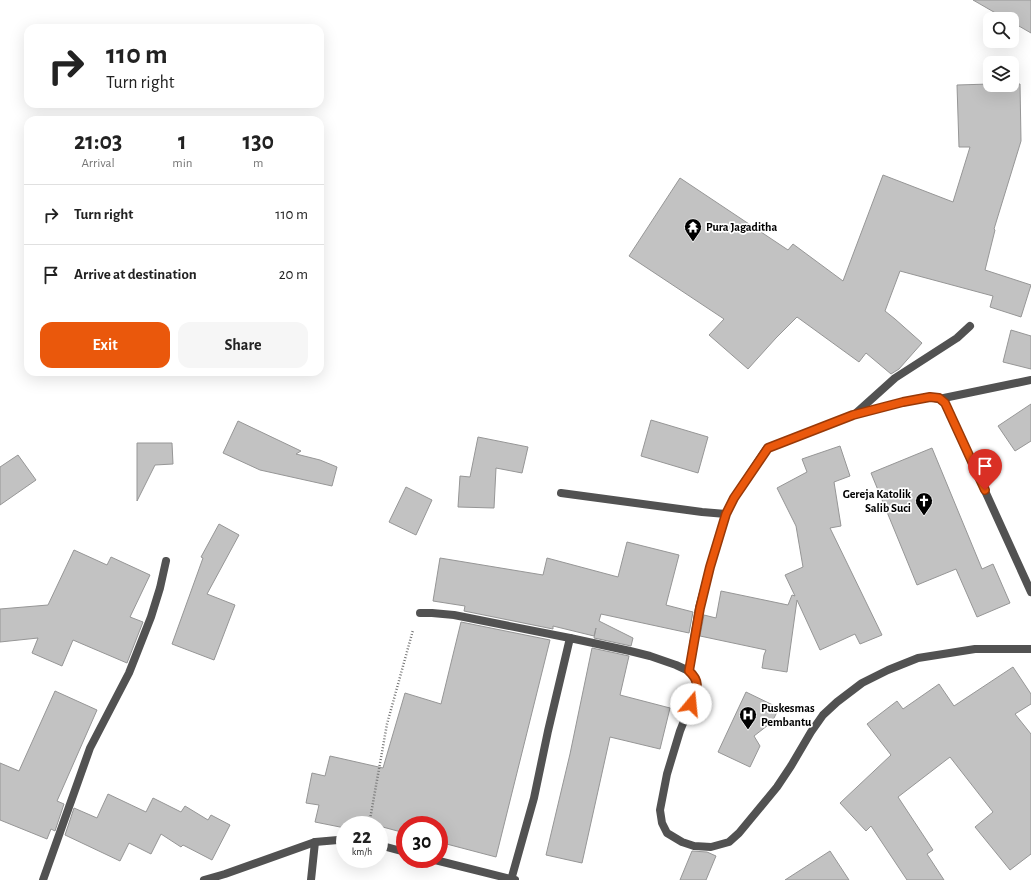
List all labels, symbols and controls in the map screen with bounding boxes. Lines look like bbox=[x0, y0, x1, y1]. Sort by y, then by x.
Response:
map controls bbox=[983, 12, 1019, 92]
button: search bbox=[983, 12, 1019, 48]
icon: right bbox=[40, 40, 92, 92]
text: 110 m bbox=[106, 41, 168, 69]
button: layers bbox=[983, 56, 1019, 92]
text: Turn right bbox=[106, 74, 175, 92]
text: 21:03 bbox=[74, 130, 122, 154]
text: 1 bbox=[178, 130, 187, 154]
text: 130 bbox=[243, 130, 274, 154]
text: Arrival bbox=[81, 157, 115, 170]
text: min bbox=[172, 157, 193, 170]
text: m bbox=[253, 157, 263, 170]
icon: right bbox=[40, 204, 62, 226]
text: Turn right bbox=[74, 207, 133, 222]
text: 110 m bbox=[275, 207, 308, 222]
temple icon: Pura Jagaditha bbox=[683, 217, 703, 242]
place label: Pura Jagaditha bbox=[706, 221, 778, 233]
icon: arrive bbox=[40, 264, 62, 286]
text: Arrive at destination bbox=[74, 267, 197, 282]
text: 20 m bbox=[279, 267, 308, 282]
button: Exit bbox=[40, 322, 170, 368]
button: Share bbox=[178, 322, 308, 368]
pin bbox=[968, 449, 1002, 490]
icon: arrive bbox=[974, 455, 996, 477]
place label: Gereja Katolik Salib Suci bbox=[843, 488, 911, 514]
church icon: Gereja Katolik Salib Suci bbox=[914, 491, 934, 516]
position arrow bbox=[670, 683, 712, 725]
place label: Puskesmas Pembantu bbox=[761, 702, 815, 728]
hospital icon: Puskesmas Pembantu bbox=[738, 705, 758, 730]
speed limit sign: 30 bbox=[396, 816, 448, 868]
text: 22 bbox=[353, 827, 371, 847]
text: km/h bbox=[352, 847, 372, 857]

